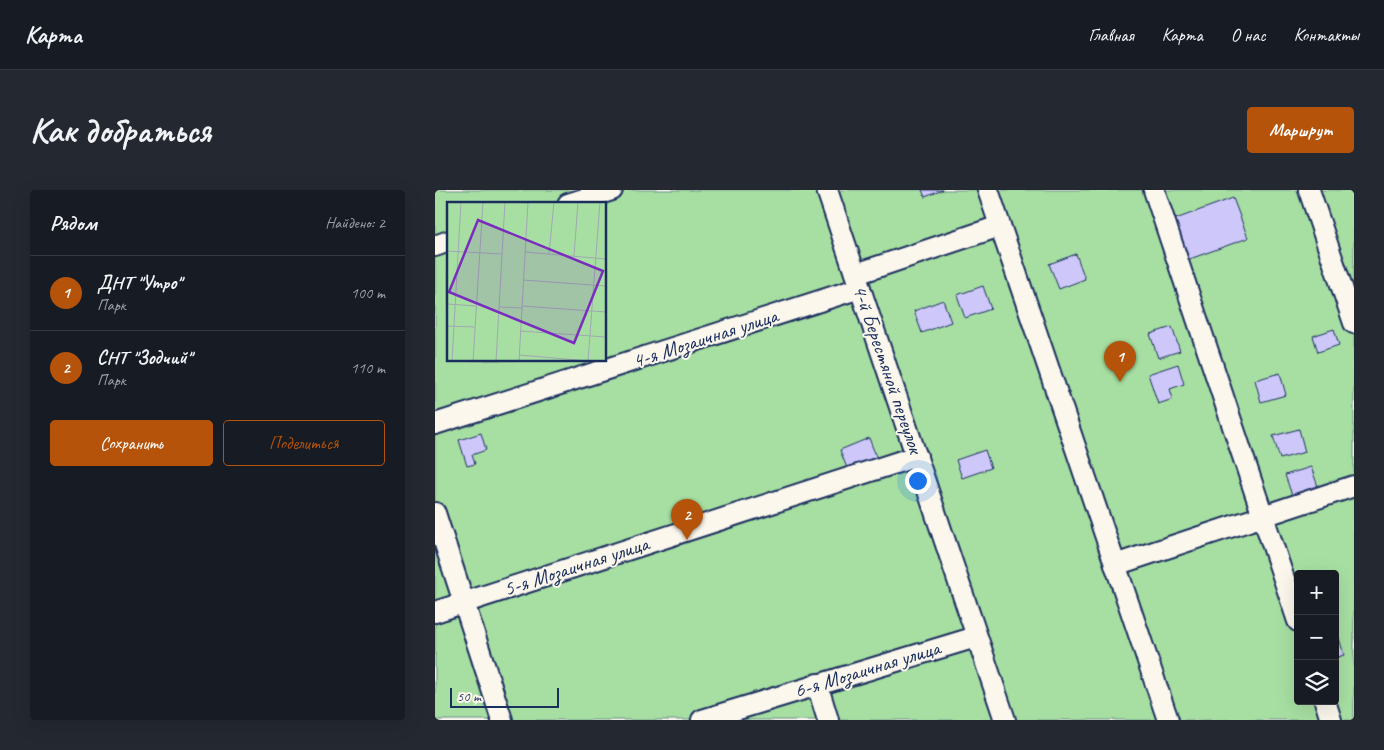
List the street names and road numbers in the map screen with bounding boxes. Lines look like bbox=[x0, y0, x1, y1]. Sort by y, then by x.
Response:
street label: 4-й Берестяной переулок bbox=[847, 281, 930, 459]
street label: 4-я Мозаичная улица bbox=[629, 302, 783, 375]
street label: 5-я Мозаичная улица bbox=[500, 530, 654, 603]
street label: 6-я Мозаичная улица bbox=[791, 634, 946, 704]

